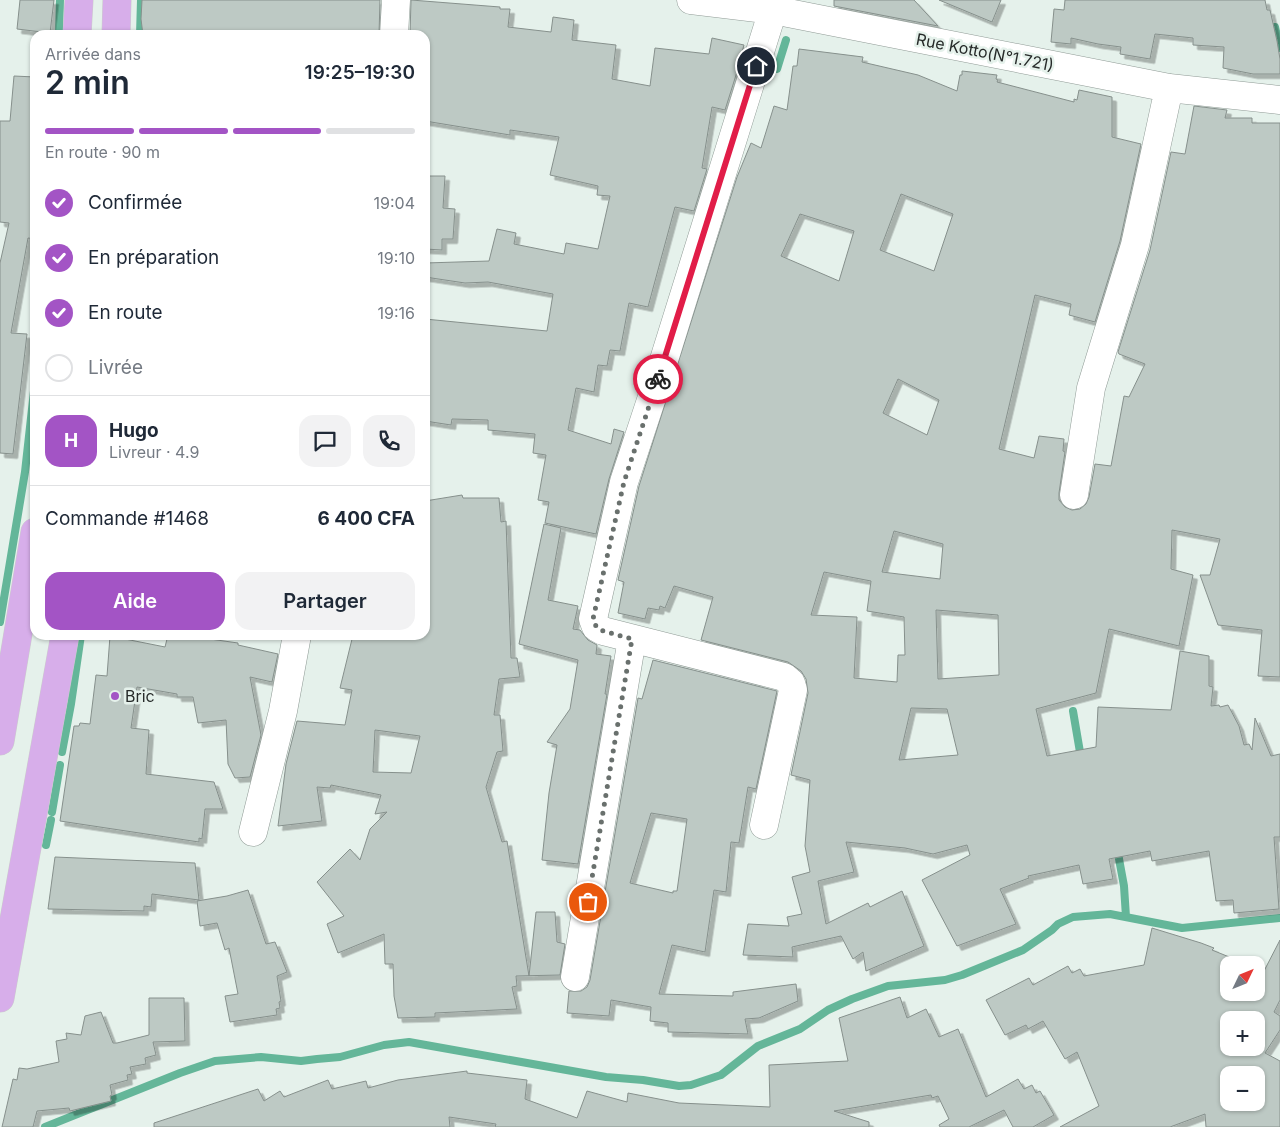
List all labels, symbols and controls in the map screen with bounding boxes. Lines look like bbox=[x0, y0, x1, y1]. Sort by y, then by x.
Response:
street label: Rue Kotto(N°1.721) bbox=[914, 29, 1056, 75]
text: Arrivée dans bbox=[45, 44, 141, 64]
pin bbox=[735, 45, 777, 87]
icon: home bbox=[742, 52, 770, 80]
text: 19:25–19:30 bbox=[305, 61, 415, 84]
text: 2 min bbox=[45, 63, 130, 102]
text: En route · 90 m bbox=[45, 142, 160, 162]
icon: check bbox=[45, 189, 73, 217]
text: Confirmée bbox=[88, 191, 182, 214]
text: 19:04 bbox=[374, 193, 415, 213]
icon: check bbox=[45, 244, 73, 272]
text: En préparation bbox=[88, 246, 219, 269]
text: 19:10 bbox=[377, 248, 415, 268]
icon: check bbox=[45, 299, 73, 327]
text: En route bbox=[88, 301, 163, 324]
text: 19:16 bbox=[378, 303, 415, 323]
courier bbox=[633, 354, 683, 404]
text: Livrée bbox=[88, 356, 143, 379]
icon: bike bbox=[644, 365, 672, 393]
button: chat bbox=[299, 415, 351, 467]
button: phone bbox=[363, 415, 415, 467]
text: Hugo bbox=[109, 419, 159, 442]
text: H bbox=[64, 429, 78, 452]
text: Livreur · 4.9 bbox=[109, 442, 199, 462]
text: Commande #1468 bbox=[45, 507, 209, 530]
text: 6 400 CFA bbox=[318, 507, 415, 530]
button: Aide bbox=[45, 572, 225, 630]
button: Partager bbox=[235, 572, 415, 630]
place label: Bric bbox=[125, 686, 155, 706]
marker: Bric bbox=[109, 690, 121, 702]
pin bbox=[567, 881, 609, 923]
icon: bag bbox=[574, 888, 602, 916]
north arrow bbox=[1220, 956, 1265, 1001]
map controls bbox=[1220, 956, 1265, 1111]
button: + bbox=[1220, 1011, 1265, 1056]
button: − bbox=[1220, 1066, 1265, 1111]

